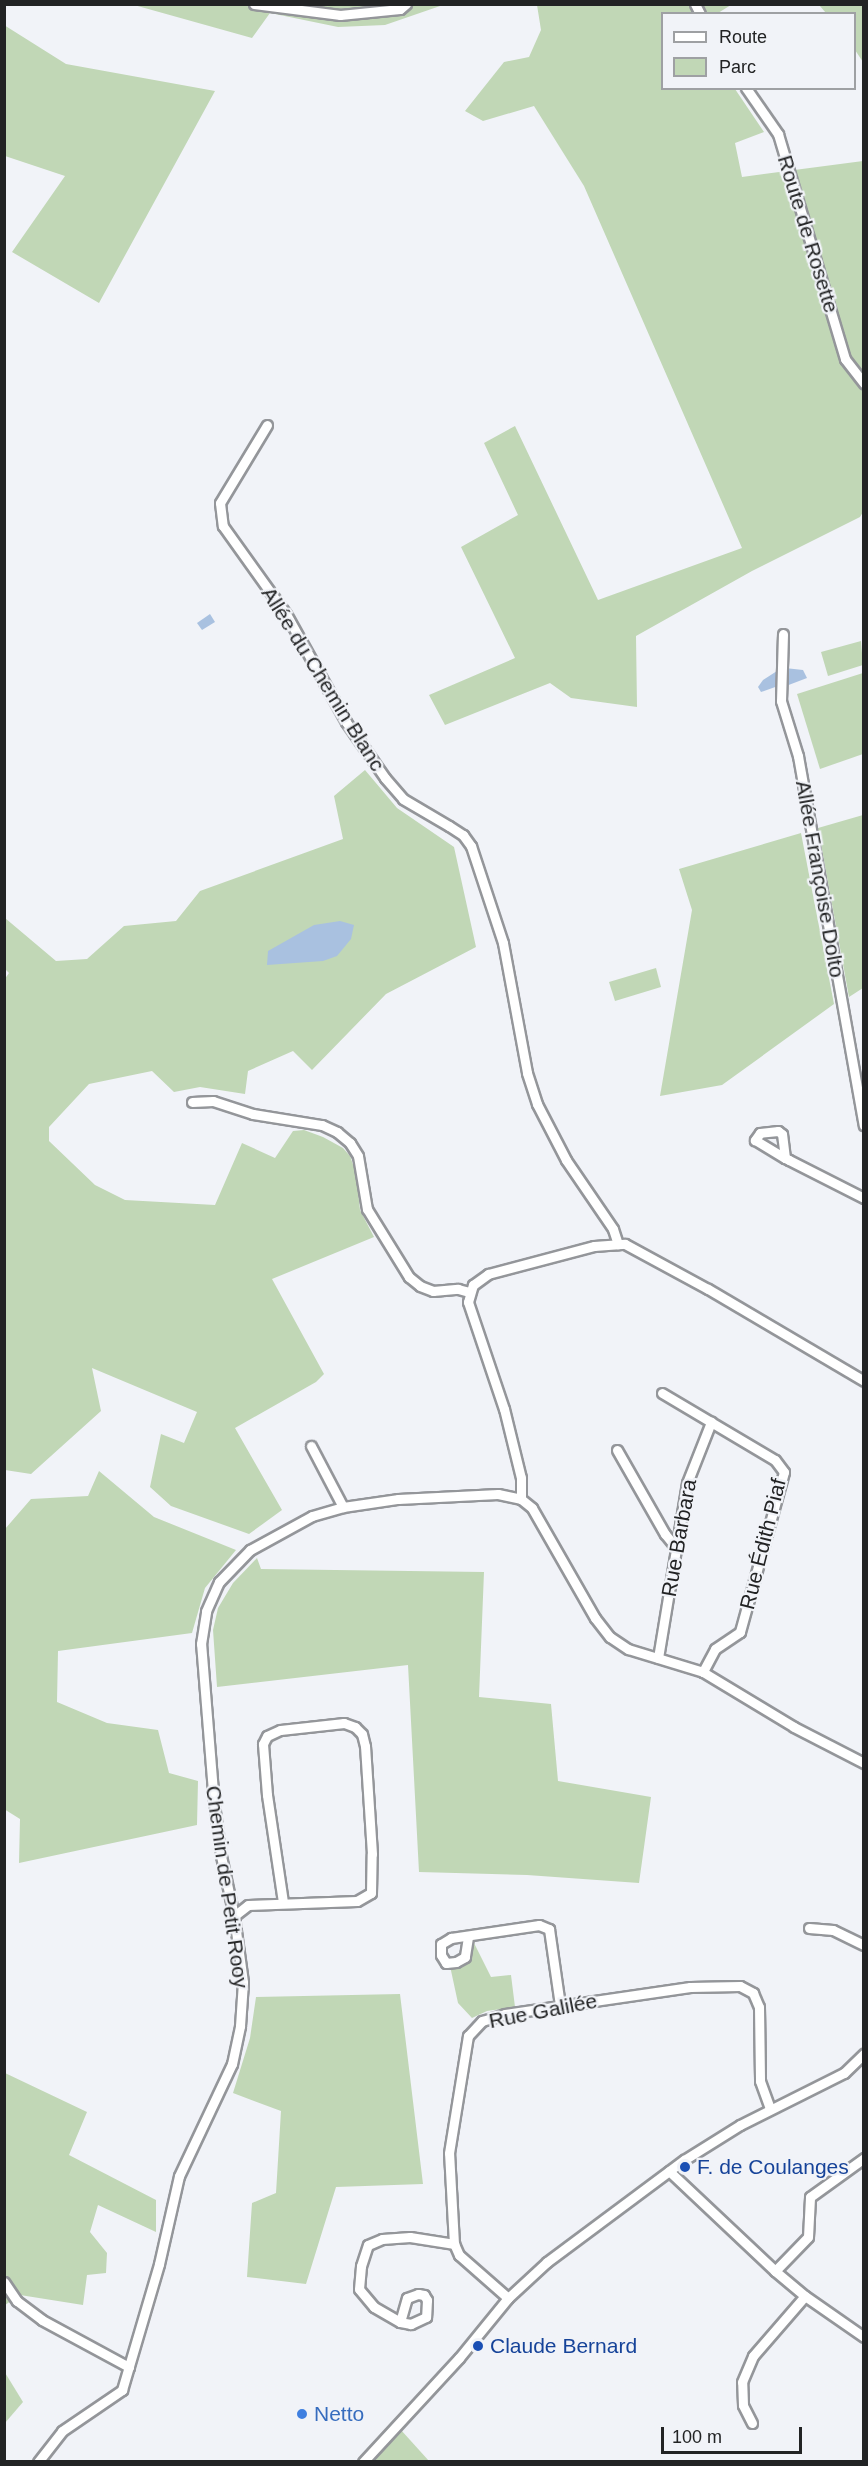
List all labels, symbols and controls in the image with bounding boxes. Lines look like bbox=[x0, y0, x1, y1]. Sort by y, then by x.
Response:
legend bbox=[661, 12, 856, 90]
text: Route bbox=[719, 27, 767, 47]
text: Parc bbox=[719, 57, 756, 77]
street label: Route de Rosette bbox=[772, 152, 844, 316]
street label: Allée du Chemin Blanc bbox=[256, 582, 390, 776]
street label: Allée Françoise Dolto bbox=[790, 779, 850, 979]
street label: Rue Édith Piaf bbox=[735, 1476, 791, 1612]
street label: Rue Barbara bbox=[656, 1477, 702, 1599]
street label: Chemin de Petit Rooy bbox=[200, 1784, 254, 1990]
street label: Rue Galilée bbox=[487, 1988, 599, 2034]
place label: F. de Coulanges bbox=[697, 2154, 849, 2180]
marker: F. de Coulanges bbox=[678, 2160, 692, 2174]
place label: Claude Bernard bbox=[490, 2333, 637, 2359]
marker: Claude Bernard bbox=[471, 2339, 485, 2353]
place label: Netto bbox=[314, 2401, 364, 2427]
marker: Netto bbox=[295, 2407, 309, 2421]
scale bar bbox=[664, 2415, 805, 2453]
text: 100 m bbox=[672, 2427, 722, 2447]

